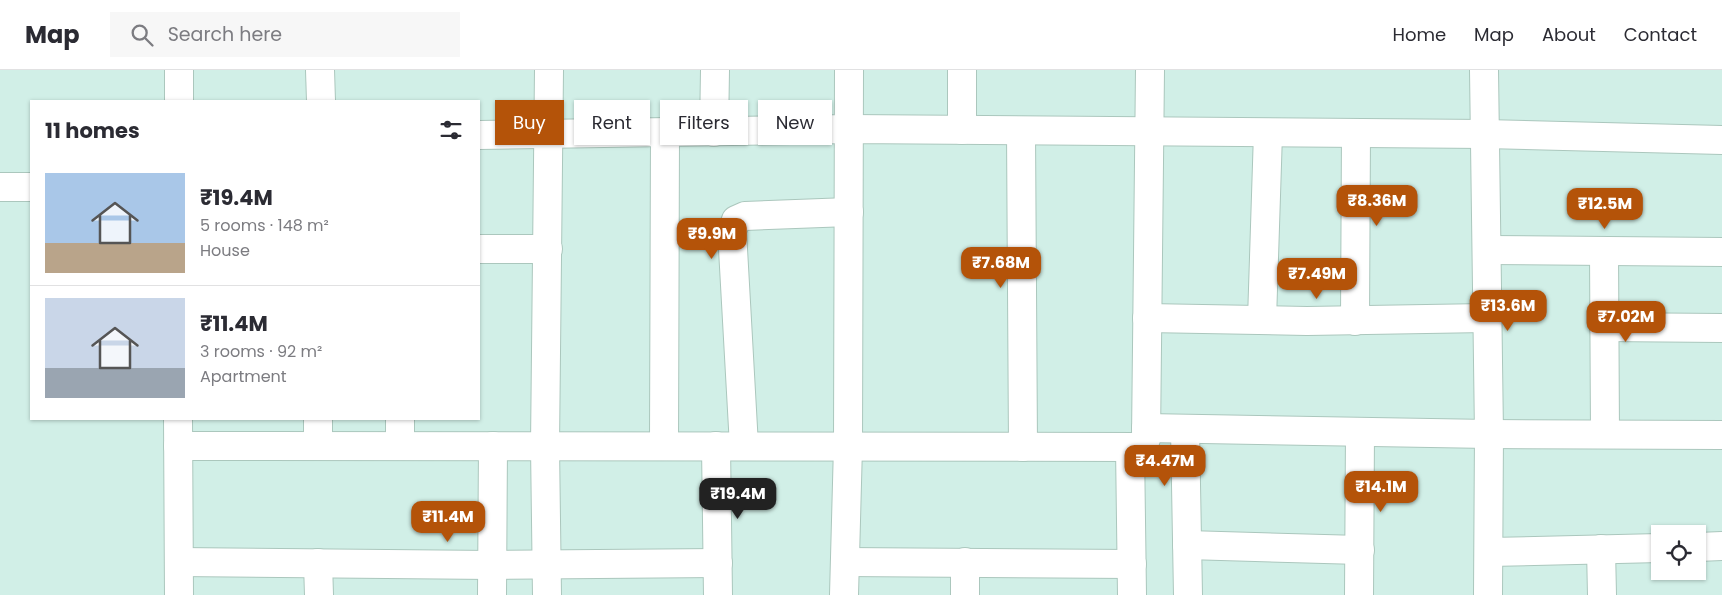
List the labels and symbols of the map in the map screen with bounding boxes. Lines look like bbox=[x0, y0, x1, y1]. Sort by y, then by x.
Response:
pin: ₹8.36M bbox=[1336, 184, 1418, 227]
pin: ₹12.5M bbox=[1564, 188, 1646, 230]
pin: ₹9.9M bbox=[677, 218, 747, 260]
pin: ₹7.68M bbox=[960, 246, 1042, 289]
pin: ₹7.49M bbox=[1276, 258, 1358, 300]
pin: ₹13.6M bbox=[1467, 290, 1549, 332]
pin: ₹7.02M bbox=[1585, 300, 1667, 343]
pin: ₹4.47M bbox=[1124, 444, 1206, 487]
pin: ₹14.1M bbox=[1340, 470, 1422, 513]
pin: ₹19.4M bbox=[697, 478, 779, 520]
pin: ₹11.4M bbox=[407, 500, 489, 543]

